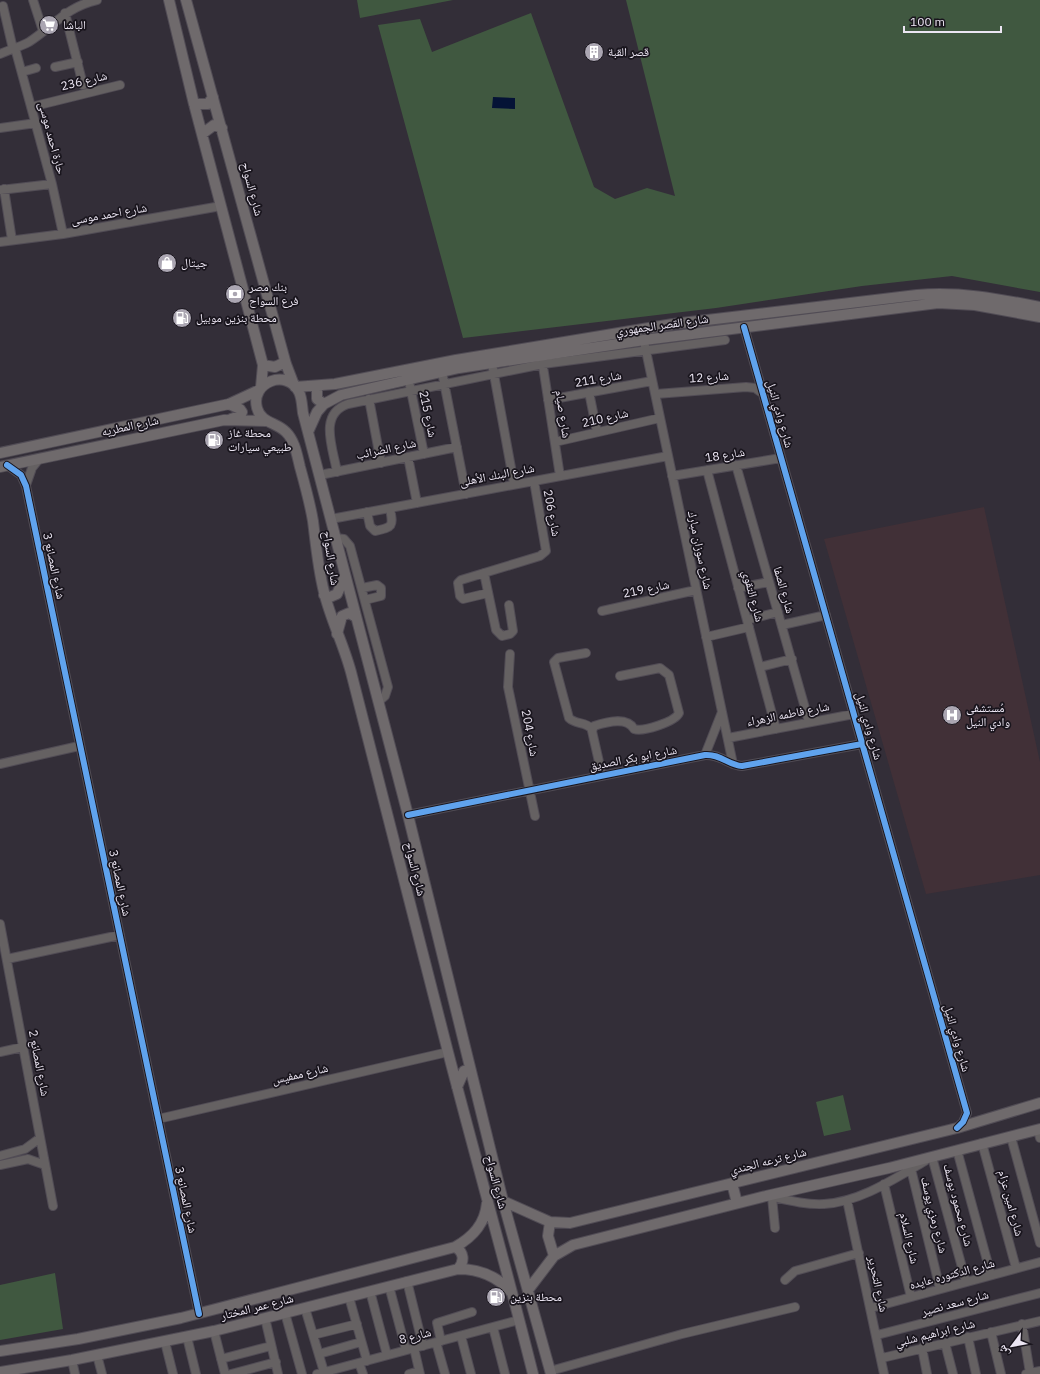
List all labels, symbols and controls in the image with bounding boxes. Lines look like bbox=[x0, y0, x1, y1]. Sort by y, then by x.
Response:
scale bar bbox=[904, 8, 1001, 34]
supermarket icon: الباشا bbox=[38, 14, 60, 36]
text: 100 m bbox=[910, 14, 945, 29]
place label: الباشا bbox=[63, 17, 86, 32]
building icon: قصر القبة bbox=[583, 41, 605, 63]
place label: قصر القبة bbox=[608, 44, 649, 59]
street label: شارع 236 bbox=[59, 67, 109, 94]
street label: حارة احمد موسى bbox=[36, 100, 69, 176]
street label: شارع السواح bbox=[237, 160, 267, 218]
street label: شارع احمد موسى bbox=[70, 199, 148, 229]
shop icon: جيتال bbox=[156, 252, 178, 274]
place label: جيتال bbox=[181, 255, 208, 270]
place label: بنك مصر فرع السواح bbox=[248, 279, 298, 309]
bank icon: بنك مصر فرع السواح bbox=[224, 283, 246, 305]
fuel station icon: محطة بنزين موبيل bbox=[171, 307, 193, 329]
place label: محطة بنزين موبيل bbox=[196, 310, 277, 325]
street label: شارع القصر الجمهوري bbox=[615, 311, 710, 341]
street label: شارع 211 bbox=[573, 367, 623, 391]
street label: شارع 12 bbox=[688, 368, 730, 386]
street label: شارع وادي النيل bbox=[761, 378, 797, 450]
street label: شارع 215 bbox=[415, 389, 441, 439]
street label: شارع صيام bbox=[551, 389, 575, 439]
street label: شارع 210 bbox=[580, 405, 630, 431]
street label: شارع المطريه bbox=[100, 412, 160, 440]
place label: محطة غاز طبيعي سيارات bbox=[227, 425, 292, 457]
fuel station icon: محطة غاز طبيعي سيارات bbox=[203, 429, 225, 451]
street label: شارع الضرائب bbox=[354, 435, 418, 463]
street label: شارع 18 bbox=[704, 444, 746, 466]
street label: شارع البنك الأهلى bbox=[458, 460, 536, 490]
street label: شارع 206 bbox=[540, 488, 564, 538]
street label: شارع سوزان مبارك bbox=[684, 509, 716, 591]
street label: شارع السواح bbox=[319, 530, 343, 587]
street label: شارع المصانع 3 bbox=[39, 531, 69, 601]
street label: شارع الصفا bbox=[770, 565, 798, 615]
street label: شارع التقوي bbox=[736, 568, 768, 624]
street label: شارع 219 bbox=[621, 576, 671, 602]
street label: شارع وادي النيل bbox=[850, 690, 886, 762]
street label: شارع فاطمه الزهراء bbox=[745, 698, 831, 730]
place label: مُستشفى وادي النيل bbox=[966, 700, 1010, 732]
hospital icon: مُستشفى وادي النيل bbox=[941, 704, 963, 726]
street label: شارع 204 bbox=[518, 708, 542, 758]
street label: شارع ابو بكر الصديق bbox=[588, 742, 678, 774]
street label: شارع السواح bbox=[401, 840, 429, 898]
street label: شارع المصانع 3 bbox=[105, 848, 135, 918]
street label: شارع وادي النيل bbox=[938, 1002, 974, 1074]
street label: شارع المصانع 2 bbox=[25, 1028, 53, 1098]
street label: شارع ممفيس bbox=[270, 1060, 330, 1088]
street label: شارع ترعه الجندي bbox=[728, 1144, 809, 1180]
street label: شارع السواح bbox=[481, 1153, 511, 1211]
street label: شارع محمود يوسف bbox=[939, 1162, 977, 1248]
street label: شارع المصانع 3 bbox=[171, 1165, 201, 1235]
street label: شارع امين عزام bbox=[995, 1168, 1028, 1238]
street label: شارع رمزي يوسف bbox=[915, 1175, 951, 1256]
street label: شارع السلام bbox=[895, 1211, 923, 1265]
street label: شارع التحرير bbox=[864, 1253, 892, 1314]
street label: شارع الدكتوره عايده bbox=[908, 1255, 997, 1293]
fuel station icon: محطة بنزين bbox=[485, 1286, 507, 1308]
street label: شارع سعد نصير bbox=[919, 1286, 990, 1320]
place label: محطة بنزين bbox=[510, 1289, 562, 1304]
street label: شارع عمر المختار bbox=[218, 1290, 295, 1324]
street label: شارع ابراهيم شلبي bbox=[893, 1315, 977, 1353]
street label: شارع 8 bbox=[397, 1324, 433, 1348]
north arrow bbox=[992, 1326, 1032, 1366]
text: ش bbox=[994, 1342, 1013, 1360]

